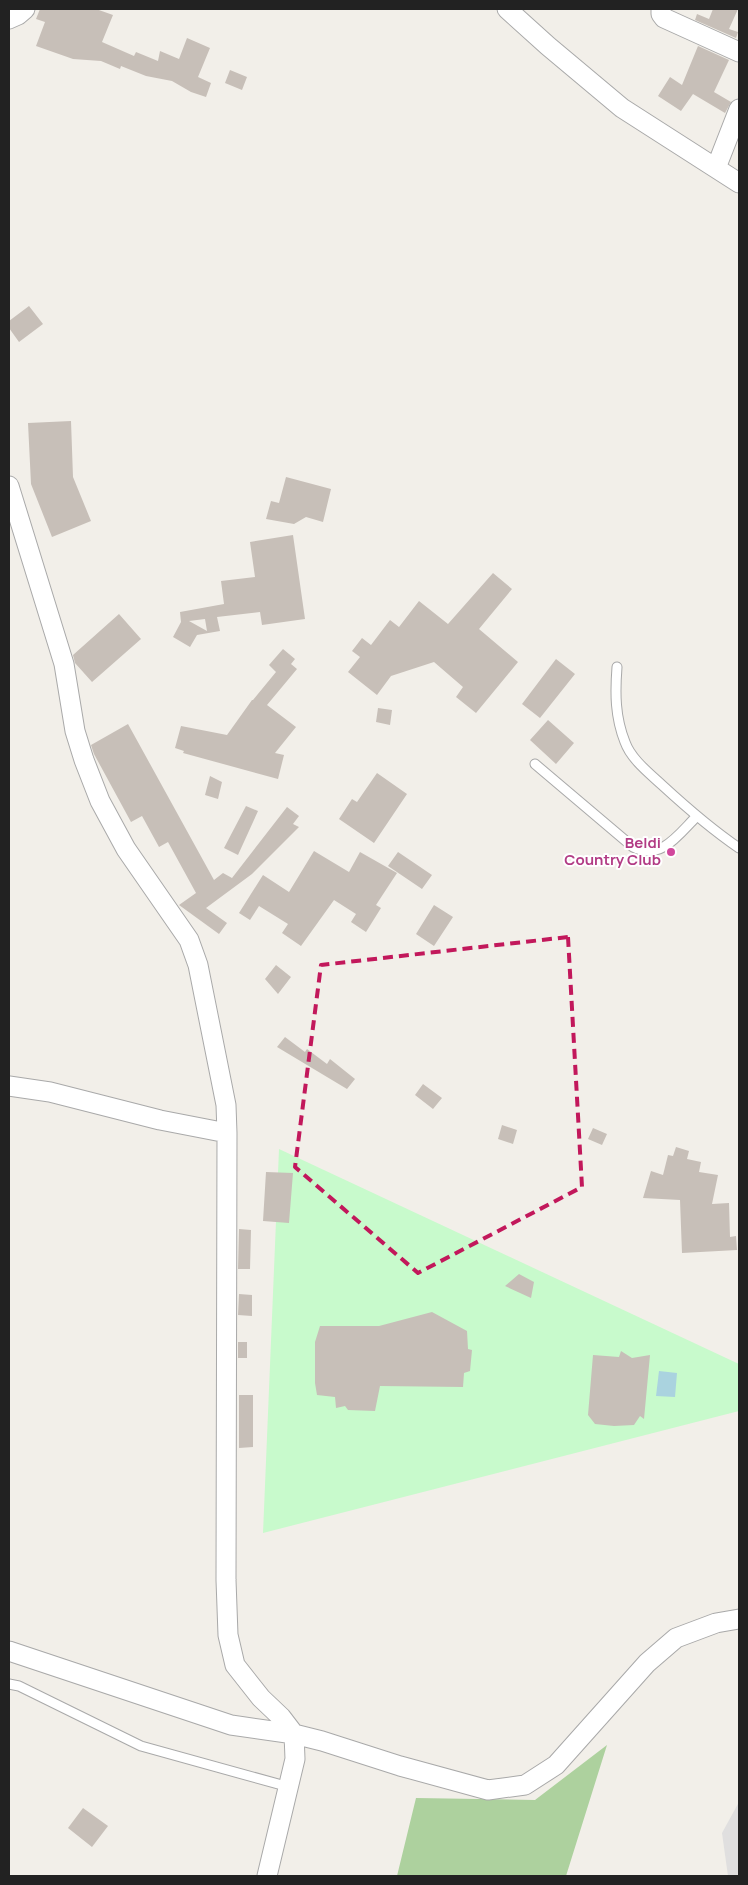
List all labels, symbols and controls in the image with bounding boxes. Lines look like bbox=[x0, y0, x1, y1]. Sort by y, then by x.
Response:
place label: Beldi Country Club bbox=[564, 832, 661, 870]
marker: Beldi Country Club bbox=[665, 846, 677, 858]

